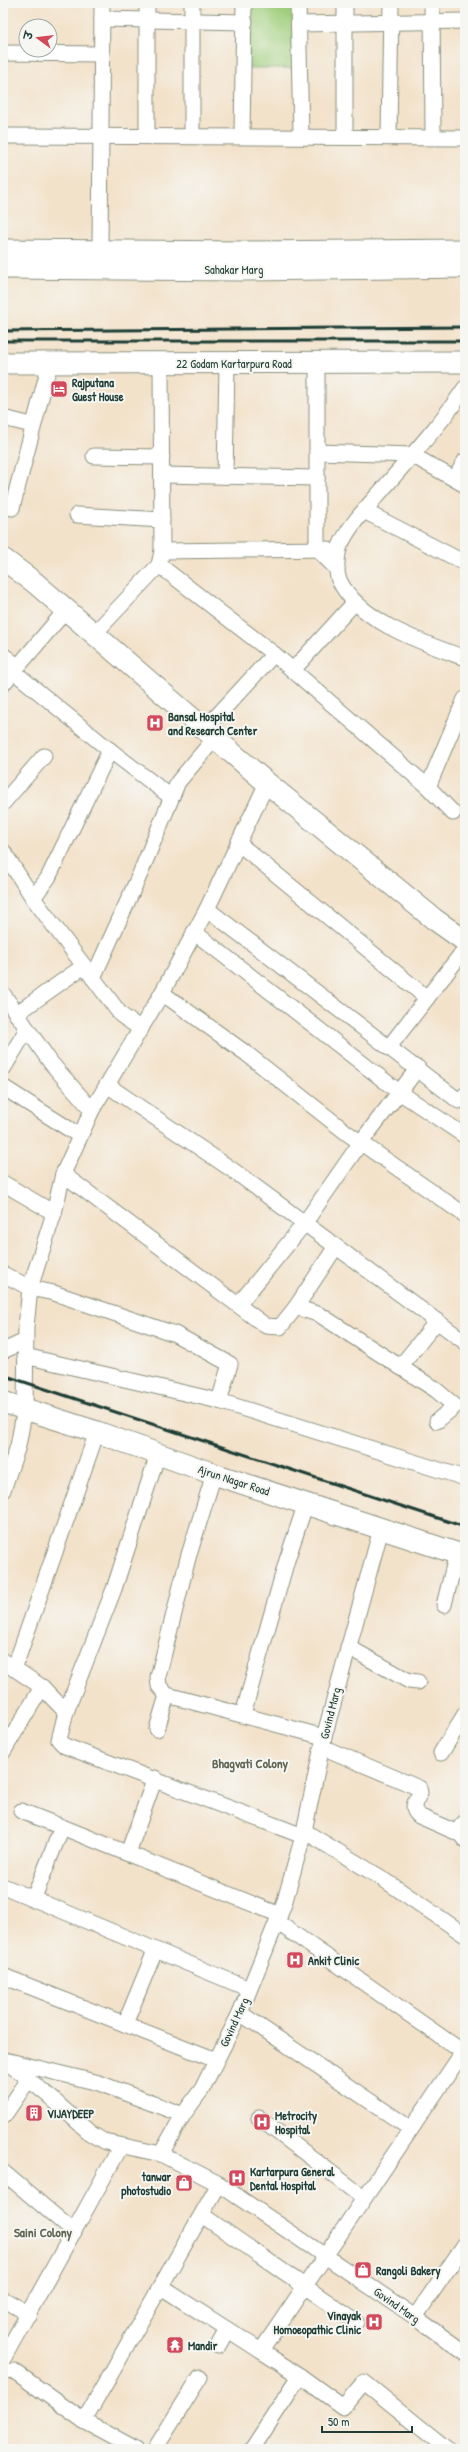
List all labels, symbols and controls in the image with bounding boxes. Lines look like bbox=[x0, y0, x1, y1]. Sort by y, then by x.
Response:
north arrow bbox=[18, 18, 58, 58]
text: उ bbox=[20, 28, 36, 42]
street label: Sahakar Marg bbox=[205, 261, 263, 278]
street label: 22 Godam Kartarpura Road bbox=[176, 355, 292, 372]
place label: Rajputana Guest House bbox=[72, 374, 124, 405]
hotel icon: Rajputana Guest House bbox=[49, 379, 69, 399]
place label: Bansal Hospital and Research Center bbox=[168, 708, 258, 739]
hospital icon: Bansal Hospital and Research Center bbox=[145, 713, 165, 733]
street label: Ajrun Nagar Road bbox=[196, 1460, 272, 1500]
street label: Govind Marg bbox=[315, 1685, 345, 1741]
district label: Bhagvati Colony bbox=[212, 1754, 289, 1773]
hospital icon: Ankit Clinic bbox=[285, 1950, 305, 1970]
place label: Ankit Clinic bbox=[308, 1952, 359, 1969]
street label: Govind Marg bbox=[215, 1994, 253, 2050]
building icon: VIJAYDEEP bbox=[24, 2103, 44, 2123]
place label: VIJAYDEEP bbox=[47, 2105, 94, 2122]
place label: Metrocity Hospital bbox=[275, 2107, 317, 2139]
hospital icon: Metrocity Hospital bbox=[252, 2112, 272, 2132]
place label: Kartarpura General Dental Hospital bbox=[250, 2163, 335, 2195]
place label: tanwar photostudio bbox=[121, 2168, 171, 2200]
hospital icon: Kartarpura General Dental Hospital bbox=[227, 2168, 247, 2188]
shop icon: tanwar photostudio bbox=[174, 2173, 194, 2193]
district label: Saini Colony bbox=[14, 2223, 73, 2242]
shop icon: Rangoli Bakery bbox=[353, 2260, 373, 2280]
place label: Rangoli Bakery bbox=[376, 2262, 441, 2280]
street label: Govind Marg bbox=[371, 2283, 423, 2327]
place label: Vinayak Homoeopathic Clinic bbox=[274, 2307, 361, 2339]
hospital icon: Vinayak Homoeopathic Clinic bbox=[364, 2312, 384, 2332]
temple icon: Mandir bbox=[165, 2335, 185, 2355]
place label: Mandir bbox=[188, 2337, 218, 2354]
scale bar bbox=[322, 2408, 412, 2434]
text: 50 m bbox=[328, 2413, 349, 2430]

